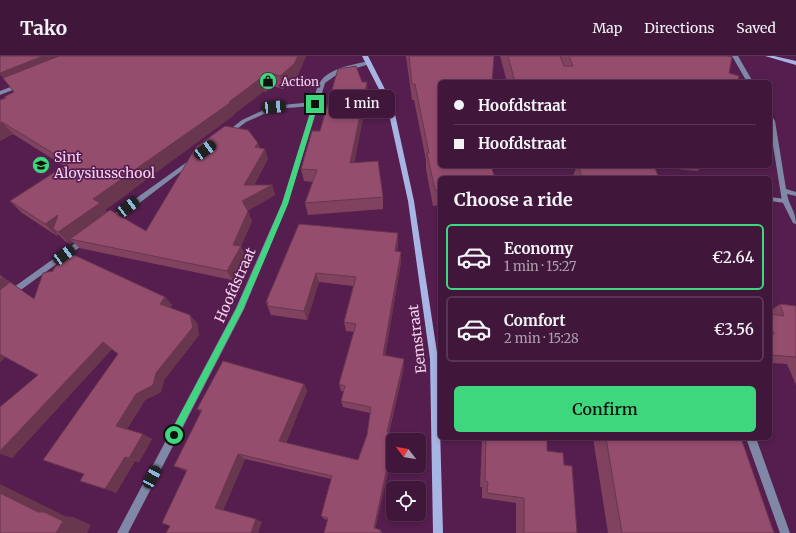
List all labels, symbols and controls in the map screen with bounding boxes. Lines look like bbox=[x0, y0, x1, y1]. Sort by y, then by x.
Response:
text: Tako bbox=[20, 16, 67, 40]
text: Map bbox=[592, 19, 622, 37]
text: Directions bbox=[644, 19, 714, 37]
text: Saved bbox=[736, 19, 776, 37]
shop icon: Action bbox=[258, 71, 278, 91]
place label: Action bbox=[280, 74, 319, 89]
callout: 1 min bbox=[329, 90, 395, 118]
route end bbox=[306, 95, 324, 113]
text: 1 min bbox=[345, 95, 379, 112]
text: Hoofdstraat bbox=[478, 96, 567, 115]
car bbox=[262, 100, 286, 114]
text: Hoofdstraat bbox=[478, 134, 567, 153]
car bbox=[192, 138, 218, 162]
place label: Sint Aloysiusschool bbox=[53, 148, 156, 182]
school or university icon: Sint Aloysiusschool bbox=[31, 155, 51, 175]
text: Choose a ride bbox=[454, 188, 573, 211]
car bbox=[115, 195, 141, 219]
icon: car bbox=[456, 239, 492, 275]
text: Economy bbox=[504, 239, 573, 258]
car bbox=[51, 243, 77, 267]
street label: Hoofdstraat bbox=[210, 244, 260, 325]
text: €2.64 bbox=[712, 248, 754, 267]
text: 1 min · 15:27 bbox=[504, 258, 576, 275]
street label: Eemstraat bbox=[404, 303, 430, 374]
icon: car bbox=[456, 311, 492, 347]
text: Comfort bbox=[504, 311, 565, 330]
text: €3.56 bbox=[714, 320, 754, 339]
text: 2 min · 15:28 bbox=[504, 330, 579, 347]
button: Confirm bbox=[454, 386, 756, 432]
route start bbox=[165, 426, 183, 444]
north arrow bbox=[386, 433, 426, 473]
map controls bbox=[386, 433, 426, 521]
car bbox=[141, 464, 163, 490]
button: locate bbox=[386, 481, 426, 521]

